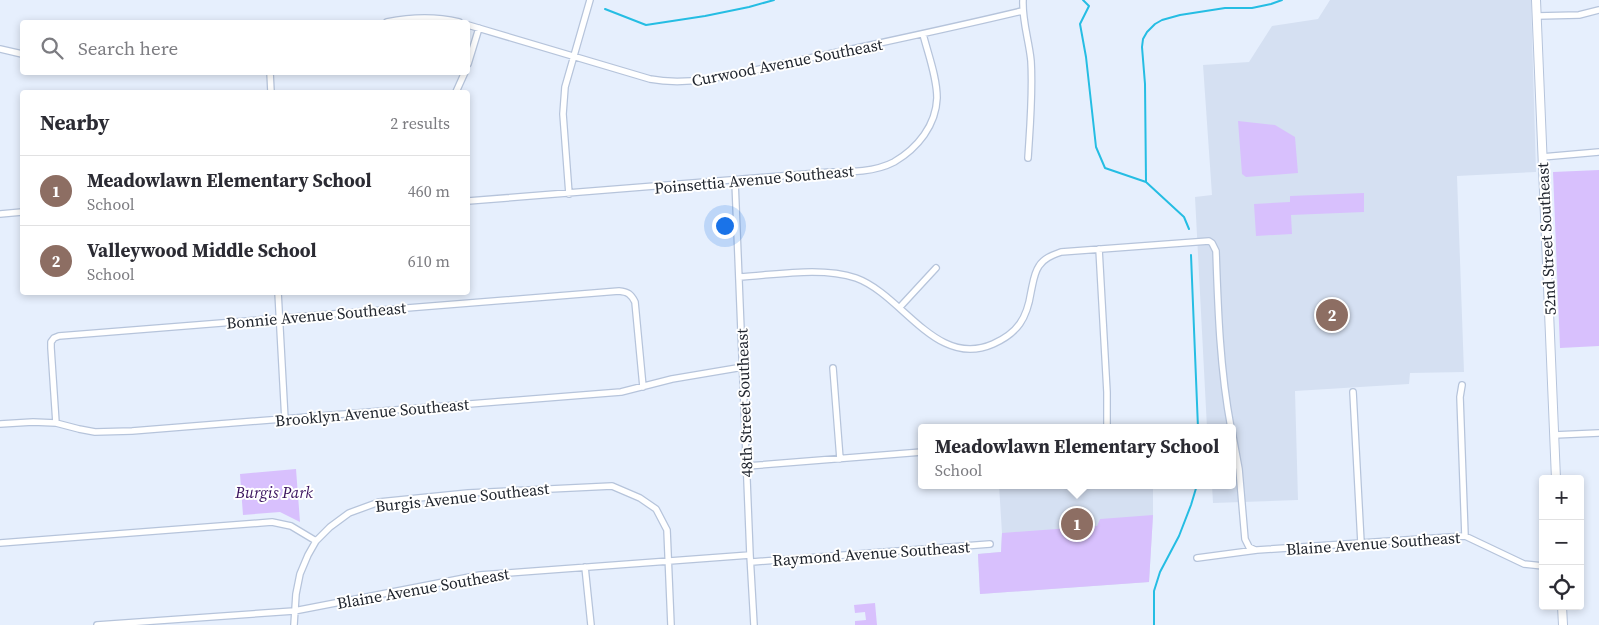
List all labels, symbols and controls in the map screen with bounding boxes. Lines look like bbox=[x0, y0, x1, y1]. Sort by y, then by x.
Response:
search box bbox=[20, 20, 470, 75]
street label: Curwood Avenue Southeast bbox=[690, 33, 885, 91]
icon: search bbox=[38, 34, 66, 62]
text: Search here bbox=[78, 35, 178, 61]
text: Nearby bbox=[40, 108, 110, 137]
text: 2 results bbox=[390, 112, 450, 134]
street label: Poinsettia Avenue Southeast bbox=[653, 159, 855, 199]
street label: 52nd Street Southeast bbox=[1531, 161, 1561, 316]
text: Meadowlawn Elementary School bbox=[87, 167, 372, 193]
text: 1 bbox=[52, 180, 60, 202]
text: 460 m bbox=[408, 180, 450, 202]
text: School bbox=[87, 193, 135, 215]
your location bbox=[712, 213, 738, 239]
text: Valleywood Middle School bbox=[87, 237, 317, 263]
text: 2 bbox=[52, 250, 60, 272]
text: 610 m bbox=[408, 250, 450, 272]
text: School bbox=[87, 263, 135, 285]
street label: Bonnie Avenue Southeast bbox=[225, 296, 408, 334]
pin: 2 bbox=[1316, 296, 1348, 334]
street label: 48th Street Southeast bbox=[730, 327, 758, 478]
street label: Brooklyn Avenue Southeast bbox=[274, 392, 471, 431]
popup bbox=[918, 424, 1236, 489]
text: Meadowlawn Elementary School bbox=[935, 433, 1219, 459]
text: School bbox=[935, 459, 982, 481]
map controls bbox=[1539, 475, 1584, 610]
button: + bbox=[1539, 475, 1584, 520]
street label: Burgis Avenue Southeast bbox=[374, 477, 551, 517]
park label: Burgis Park bbox=[234, 481, 313, 503]
pin: 1 bbox=[1061, 505, 1093, 543]
button: − bbox=[1539, 520, 1584, 565]
street label: Blaine Avenue Southeast bbox=[1285, 526, 1462, 560]
street label: Raymond Avenue Southeast bbox=[772, 535, 971, 571]
street label: Blaine Avenue Southeast bbox=[335, 562, 512, 614]
button: locate bbox=[1539, 565, 1584, 610]

